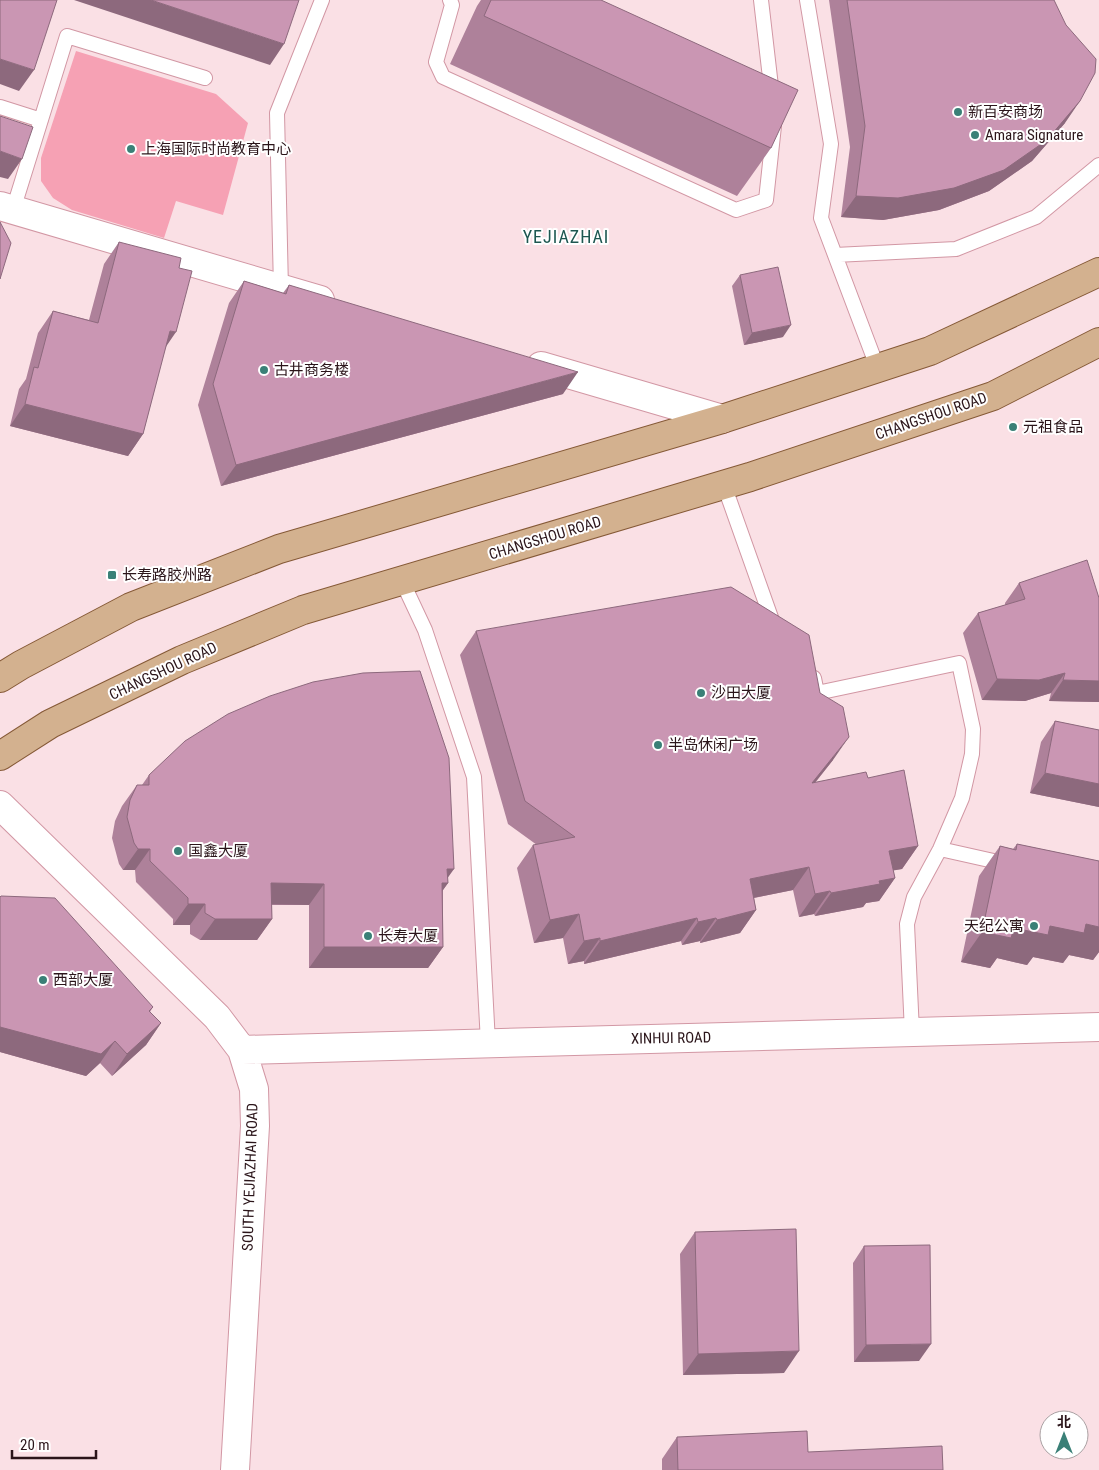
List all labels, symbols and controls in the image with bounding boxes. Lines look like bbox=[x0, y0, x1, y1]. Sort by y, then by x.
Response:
place label: 新百安商场 bbox=[968, 103, 1043, 121]
marker: 新百安商场 bbox=[952, 106, 964, 118]
place label: Amara Signature bbox=[985, 126, 1083, 144]
marker: Amara Signature bbox=[969, 129, 981, 141]
place label: 上海国际时尚教育中心 bbox=[141, 140, 291, 158]
marker: 上海国际时尚教育中心 bbox=[125, 143, 137, 155]
district label: YEJIAZHAI bbox=[523, 226, 609, 247]
place label: 古井商务楼 bbox=[274, 361, 349, 379]
marker: 古井商务楼 bbox=[258, 364, 270, 376]
street label: CHANGSHOU ROAD bbox=[873, 388, 989, 444]
place label: 元祖食品 bbox=[1023, 418, 1083, 436]
marker: 元祖食品 bbox=[1007, 421, 1019, 433]
street label: CHANGSHOU ROAD bbox=[487, 512, 603, 564]
place label: 长寿路胶州路 bbox=[122, 566, 212, 584]
marker: 长寿路胶州路 bbox=[106, 569, 118, 581]
street label: CHANGSHOU ROAD bbox=[106, 638, 220, 704]
place label: 沙田大厦 bbox=[711, 684, 771, 702]
marker: 沙田大厦 bbox=[695, 687, 707, 699]
place label: 半岛休闲广场 bbox=[668, 736, 758, 754]
marker: 半岛休闲广场 bbox=[652, 739, 664, 751]
place label: 国鑫大厦 bbox=[188, 842, 248, 860]
marker: 国鑫大厦 bbox=[172, 845, 184, 857]
place label: 天纪公寓 bbox=[964, 917, 1024, 935]
marker: 天纪公寓 bbox=[1028, 920, 1040, 932]
place label: 长寿大厦 bbox=[378, 927, 438, 945]
marker: 长寿大厦 bbox=[362, 930, 374, 942]
place label: 西部大厦 bbox=[53, 971, 113, 989]
marker: 西部大厦 bbox=[37, 974, 49, 986]
street label: XINHUI ROAD bbox=[631, 1028, 711, 1048]
street label: SOUTH YEJIAZHAI ROAD bbox=[238, 1103, 262, 1251]
north arrow bbox=[1039, 1410, 1089, 1460]
text: 北 bbox=[1057, 1414, 1071, 1430]
scale bar bbox=[12, 1428, 96, 1460]
text: 20 m bbox=[20, 1436, 50, 1454]

